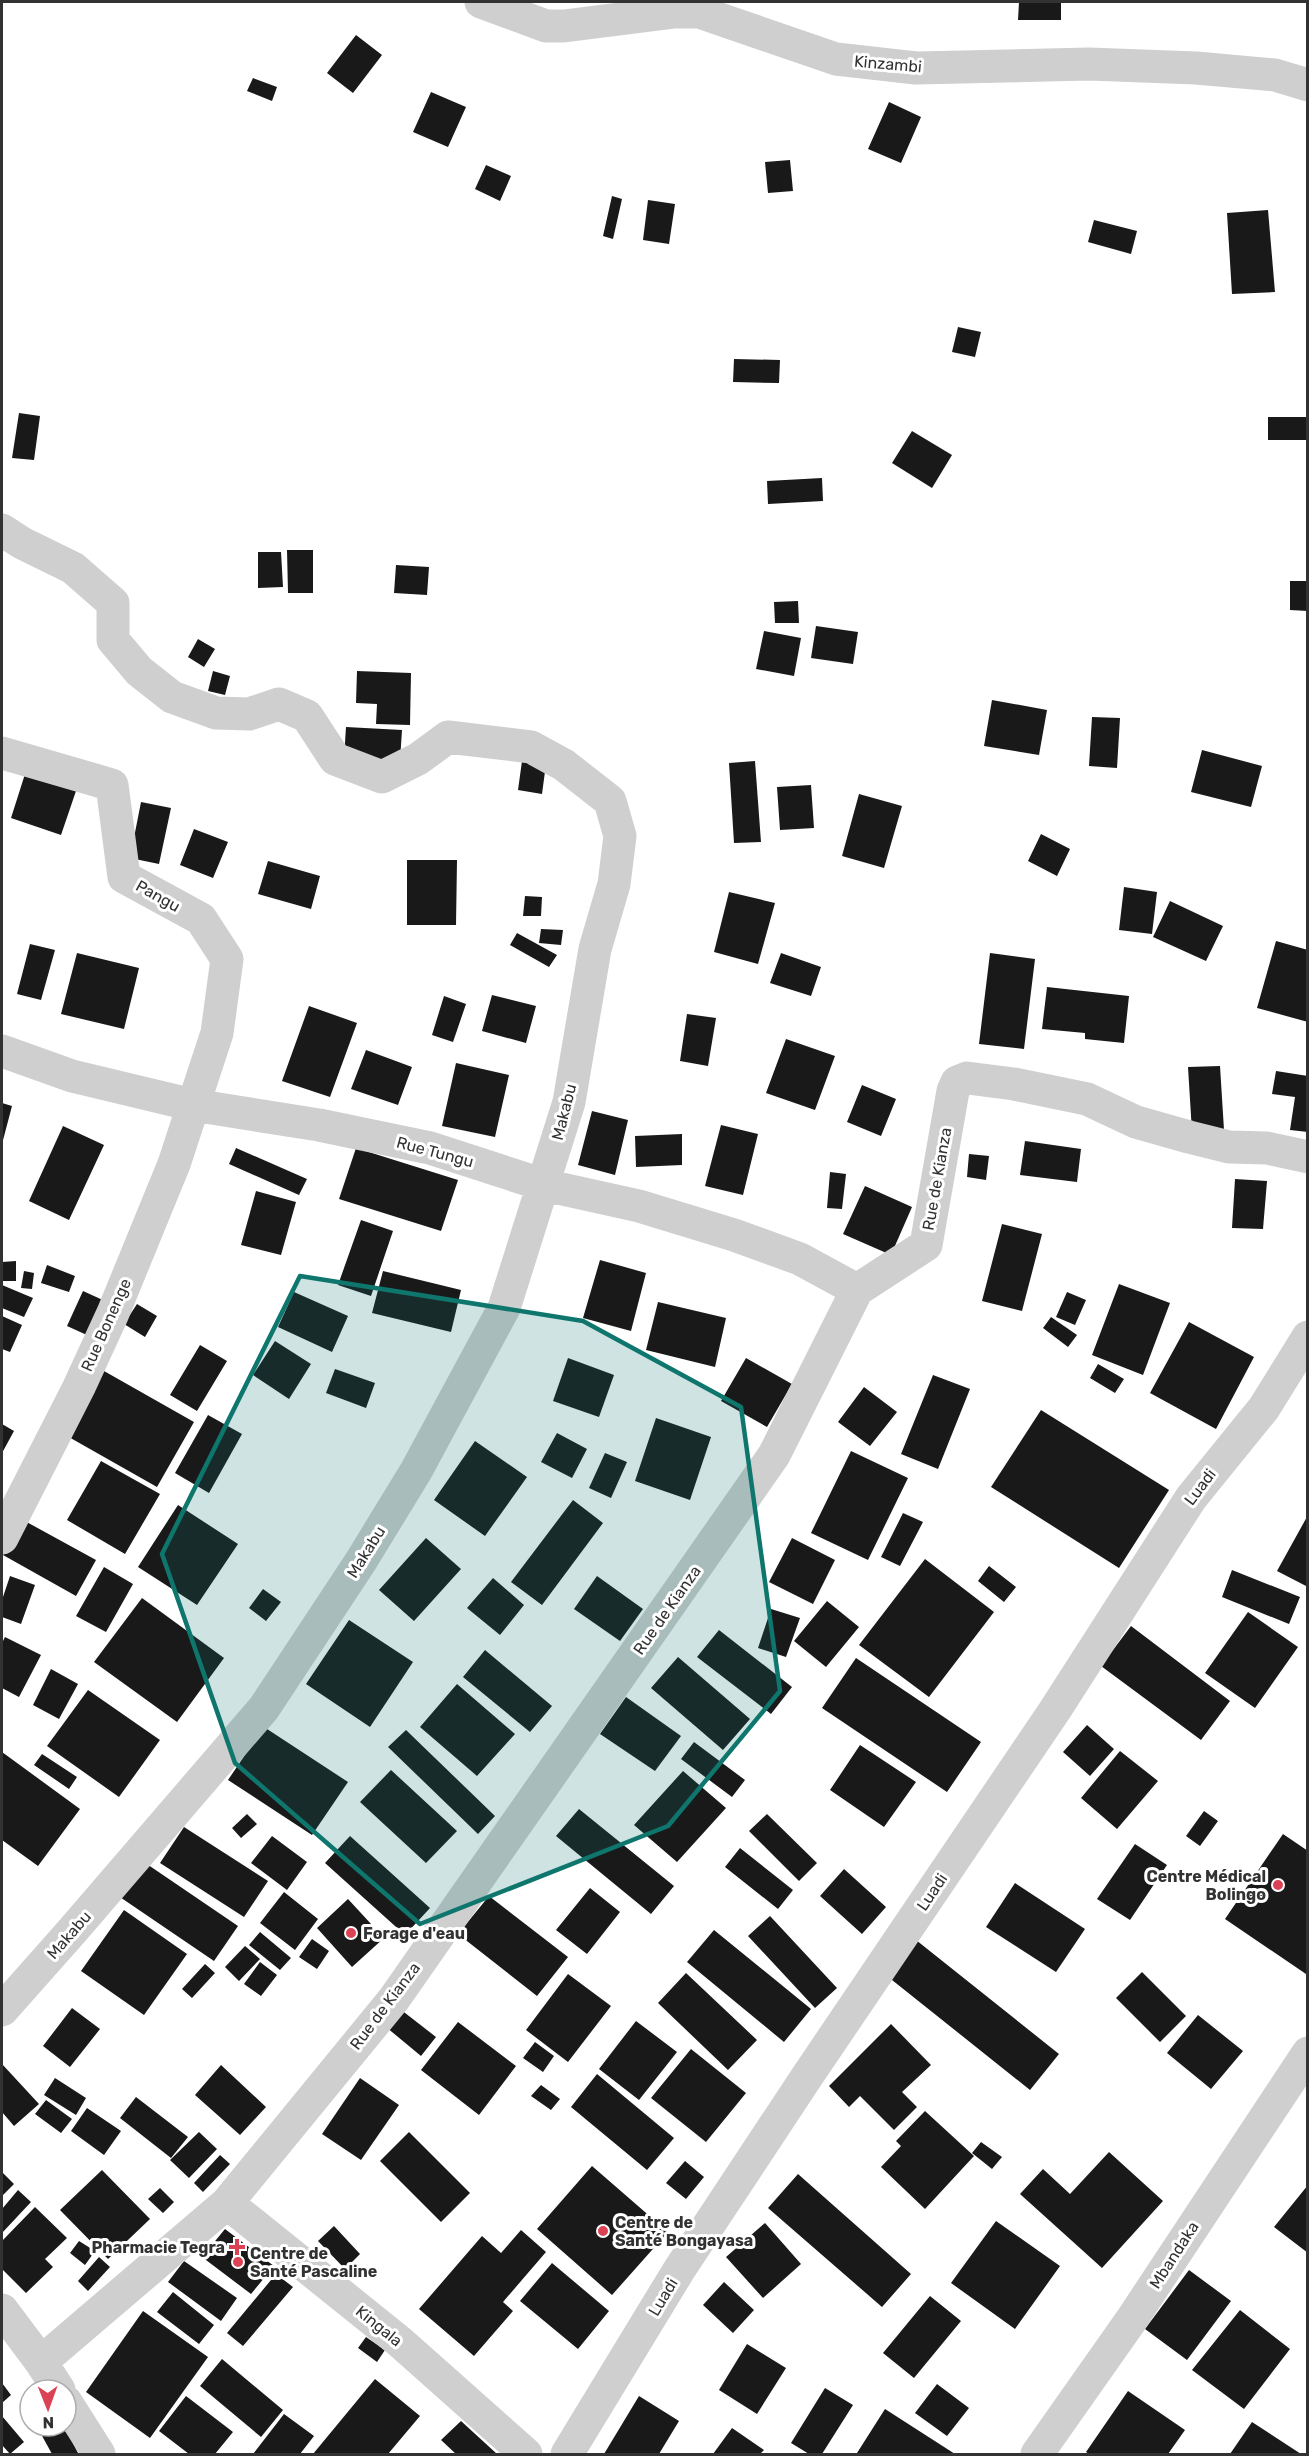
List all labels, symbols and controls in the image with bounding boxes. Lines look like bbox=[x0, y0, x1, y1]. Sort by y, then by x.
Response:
street label: Kinzambi bbox=[853, 52, 923, 76]
street label: Pangu bbox=[132, 876, 184, 916]
street label: Makabu bbox=[548, 1082, 580, 1142]
street label: Rue de Kianza bbox=[919, 1126, 955, 1232]
street label: Rue Tungu bbox=[394, 1133, 476, 1171]
street label: Rue Bonenge bbox=[77, 1276, 135, 1374]
street label: Luadi bbox=[1180, 1465, 1220, 1509]
street label: Makabu bbox=[343, 1523, 389, 1581]
street label: Rue de Kianza bbox=[629, 1562, 705, 1658]
place label: Centre Médical Bolingo bbox=[1147, 1867, 1266, 1904]
street label: Luadi bbox=[913, 1870, 951, 1914]
marker: Centre Médical Bolingo bbox=[1271, 1878, 1285, 1892]
street label: Makabu bbox=[43, 1907, 95, 1963]
place label: Forage d'eau bbox=[363, 1924, 465, 1943]
marker: Forage d'eau bbox=[344, 1926, 358, 1940]
street label: Rue de Kianza bbox=[346, 1959, 424, 2053]
place label: Centre de Santé Bongayasa bbox=[615, 2213, 753, 2250]
street label: Mbandaka bbox=[1145, 2218, 1203, 2292]
marker: Centre de Santé Bongayasa bbox=[596, 2224, 610, 2238]
place label: Pharmacie Tegra bbox=[92, 2238, 225, 2257]
marker: Pharmacie Tegra bbox=[230, 2240, 244, 2254]
place label: Centre de Santé Pascaline bbox=[250, 2244, 377, 2281]
marker: Centre de Santé Pascaline bbox=[231, 2255, 245, 2269]
street label: Luadi bbox=[644, 2275, 682, 2319]
street label: Kingala bbox=[352, 2302, 406, 2350]
north arrow bbox=[18, 2378, 78, 2438]
text: N bbox=[42, 2413, 54, 2432]

